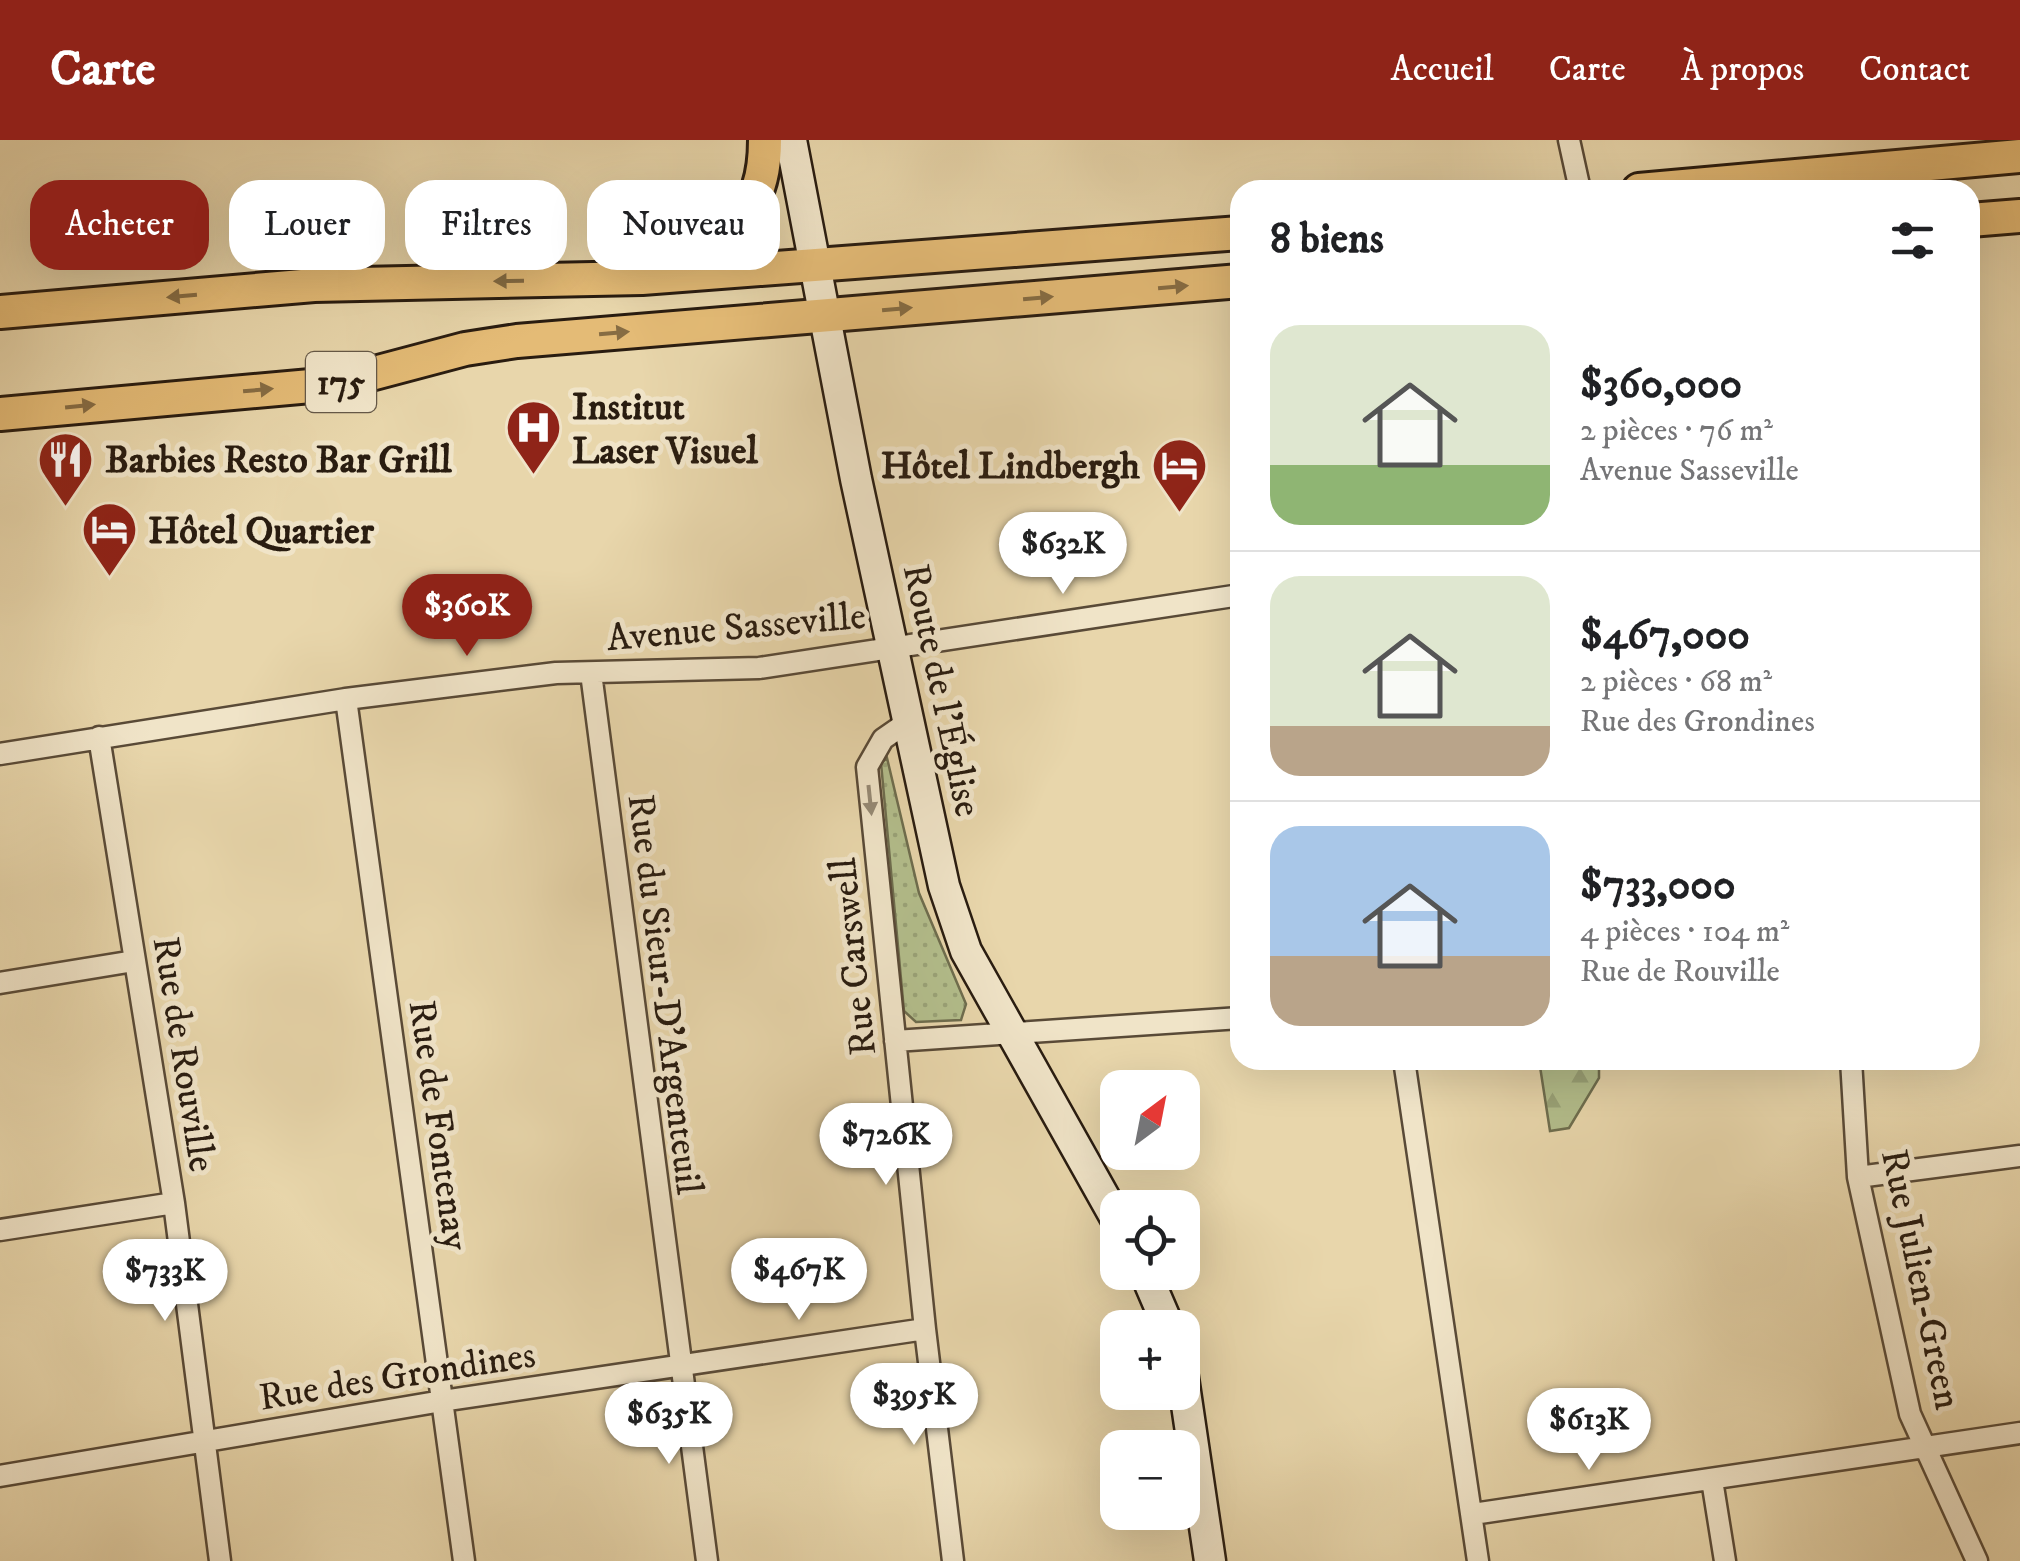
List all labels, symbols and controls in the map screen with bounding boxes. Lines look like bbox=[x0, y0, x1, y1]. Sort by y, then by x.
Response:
text: Carte bbox=[50, 40, 155, 100]
text: Accueil bbox=[1390, 48, 1494, 92]
text: Carte bbox=[1549, 48, 1626, 92]
text: À propos bbox=[1681, 48, 1804, 92]
text: Contact bbox=[1859, 48, 1970, 92]
chip: Acheter bbox=[30, 180, 209, 270]
chip: Louer bbox=[229, 180, 385, 270]
chip: Filtres bbox=[405, 180, 567, 270]
chip: Nouveau bbox=[587, 180, 780, 270]
icon: filters bbox=[1885, 213, 1940, 268]
text: 8 biens bbox=[1270, 214, 1384, 266]
one-way arrow bbox=[493, 273, 525, 289]
one-way arrow bbox=[1158, 278, 1190, 294]
one-way arrow bbox=[165, 289, 197, 305]
one-way arrow bbox=[1022, 289, 1054, 305]
one-way arrow bbox=[882, 301, 914, 317]
one-way arrow bbox=[599, 325, 631, 341]
road number: 175 bbox=[306, 352, 376, 412]
text: $360,000 bbox=[1580, 359, 1742, 411]
icon: home bbox=[1350, 365, 1470, 485]
one-way arrow bbox=[243, 382, 274, 398]
place label: Institut Laser Visuel bbox=[572, 384, 759, 476]
one-way arrow bbox=[65, 398, 97, 414]
hospital icon: Institut Laser Visuel bbox=[503, 398, 563, 477]
text: 2 pièces · 76 m² bbox=[1580, 411, 1773, 451]
restaurant icon: Barbies Resto Bar Grill bbox=[36, 429, 96, 508]
hotel icon: Hôtel Lindbergh bbox=[1149, 435, 1209, 514]
place label: Barbies Resto Bar Grill bbox=[105, 437, 452, 485]
place label: Hôtel Lindbergh bbox=[881, 443, 1140, 491]
text: Avenue Sasseville bbox=[1580, 451, 1799, 491]
hotel icon: Hôtel Quartier bbox=[79, 500, 139, 579]
place label: Hôtel Quartier bbox=[148, 508, 375, 556]
pin: $632K bbox=[993, 512, 1133, 597]
text: $632K bbox=[1021, 524, 1105, 564]
street label: Route de l'Église bbox=[891, 560, 991, 821]
pin: $360K bbox=[397, 574, 537, 659]
text: $360K bbox=[424, 586, 510, 626]
street label: Avenue Sasseville bbox=[605, 593, 868, 663]
text: $467,000 bbox=[1580, 610, 1750, 662]
icon: home bbox=[1350, 616, 1470, 736]
text: 2 pièces · 68 m² bbox=[1580, 662, 1772, 702]
text: Rue des Grondines bbox=[1580, 702, 1815, 742]
one-way arrow bbox=[863, 785, 879, 817]
street label: Rue du Sieur-D'Argenteuil bbox=[616, 791, 712, 1198]
street label: Rue Carswell bbox=[820, 855, 888, 1058]
text: $733,000 bbox=[1580, 860, 1736, 912]
icon: home bbox=[1350, 866, 1470, 986]
text: 4 pièces · 104 m² bbox=[1580, 912, 1789, 952]
street label: Rue de Rouville bbox=[141, 933, 225, 1175]
text: Rue de Rouville bbox=[1580, 952, 1780, 992]
street label: Rue de Fontenay bbox=[397, 997, 479, 1254]
north arrow bbox=[1100, 1070, 1200, 1170]
map controls bbox=[1100, 1070, 1200, 1530]
pin: $726K bbox=[816, 1103, 956, 1188]
text: $726K bbox=[841, 1115, 931, 1155]
street label: Rue Julien-Green bbox=[1869, 1145, 1971, 1414]
button: locate bbox=[1100, 1190, 1200, 1290]
pin: $467K bbox=[729, 1238, 869, 1323]
pin: $733K bbox=[95, 1239, 235, 1324]
text: $467K bbox=[753, 1250, 845, 1290]
text: $733K bbox=[125, 1251, 205, 1291]
button: + bbox=[1100, 1310, 1200, 1410]
street label: Rue des Grondines bbox=[256, 1331, 539, 1422]
pin: $395K bbox=[844, 1363, 984, 1448]
text: $395K bbox=[872, 1375, 956, 1415]
pin: $635K bbox=[599, 1382, 739, 1467]
pin: $613K bbox=[1519, 1388, 1659, 1473]
text: $635K bbox=[627, 1394, 711, 1434]
text: $613K bbox=[1549, 1400, 1629, 1440]
button: − bbox=[1100, 1430, 1200, 1530]

